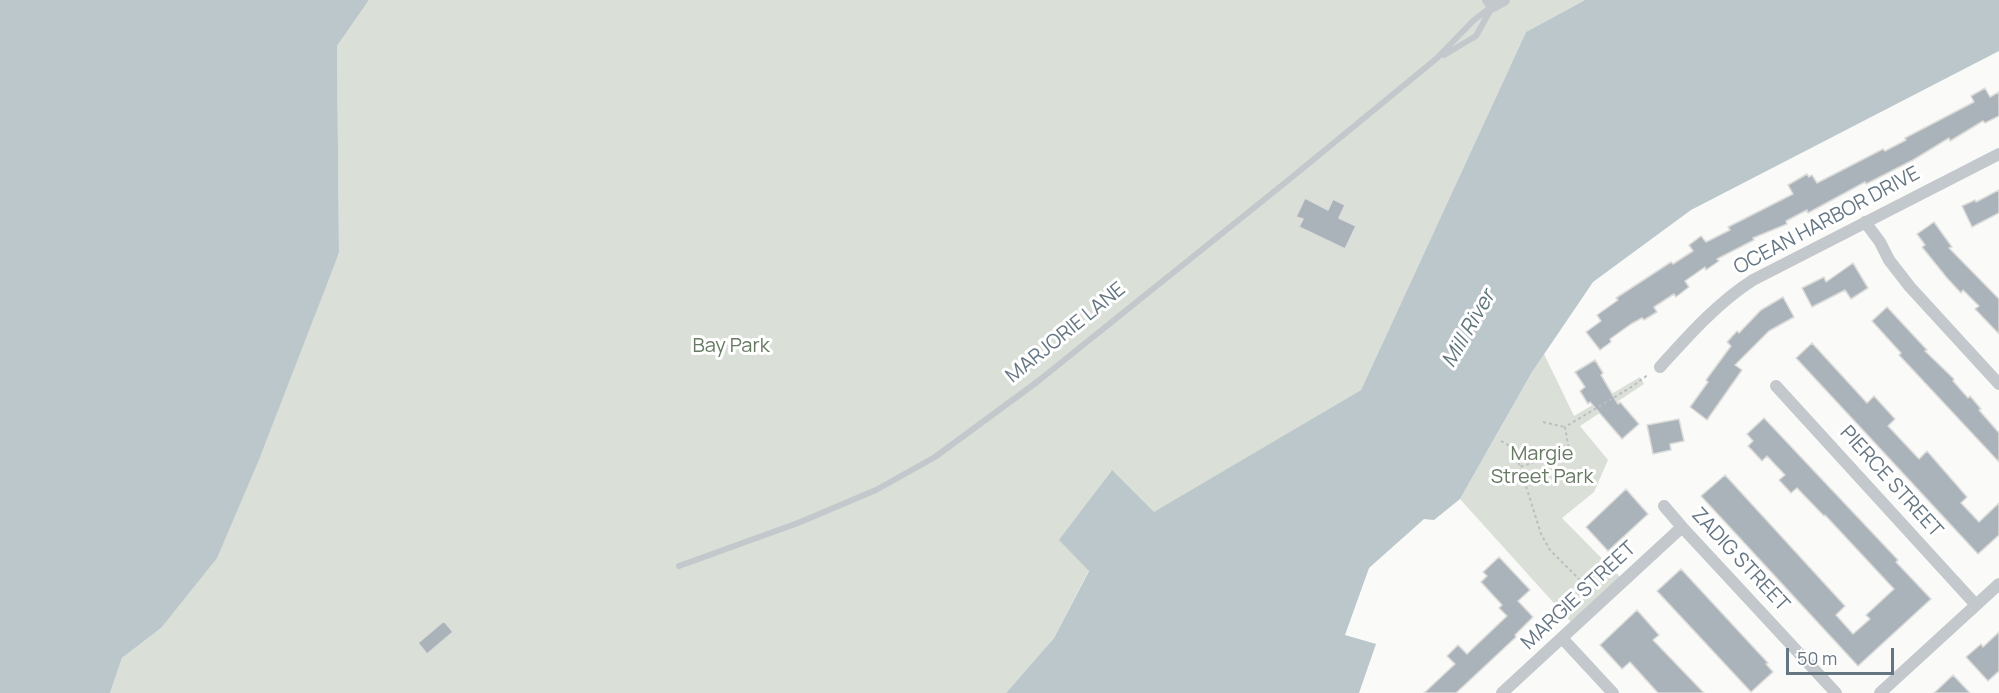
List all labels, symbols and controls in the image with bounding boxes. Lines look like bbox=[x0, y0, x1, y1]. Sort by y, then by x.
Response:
street label: OCEAN HARBOR DRIVE bbox=[1730, 162, 1924, 280]
street label: MARJORIE LANE bbox=[1002, 278, 1130, 388]
water label: Mill River bbox=[1437, 286, 1501, 372]
park label: Bay Park bbox=[692, 334, 770, 358]
street label: PIERCE STREET bbox=[1835, 421, 1947, 543]
park label: Margie Street Park bbox=[1491, 442, 1593, 489]
street label: ZADIG STREET bbox=[1686, 503, 1794, 617]
street label: MARGIE STREET bbox=[1517, 537, 1641, 655]
scale bar bbox=[1789, 636, 1897, 674]
text: 50 m bbox=[1797, 646, 1837, 670]

